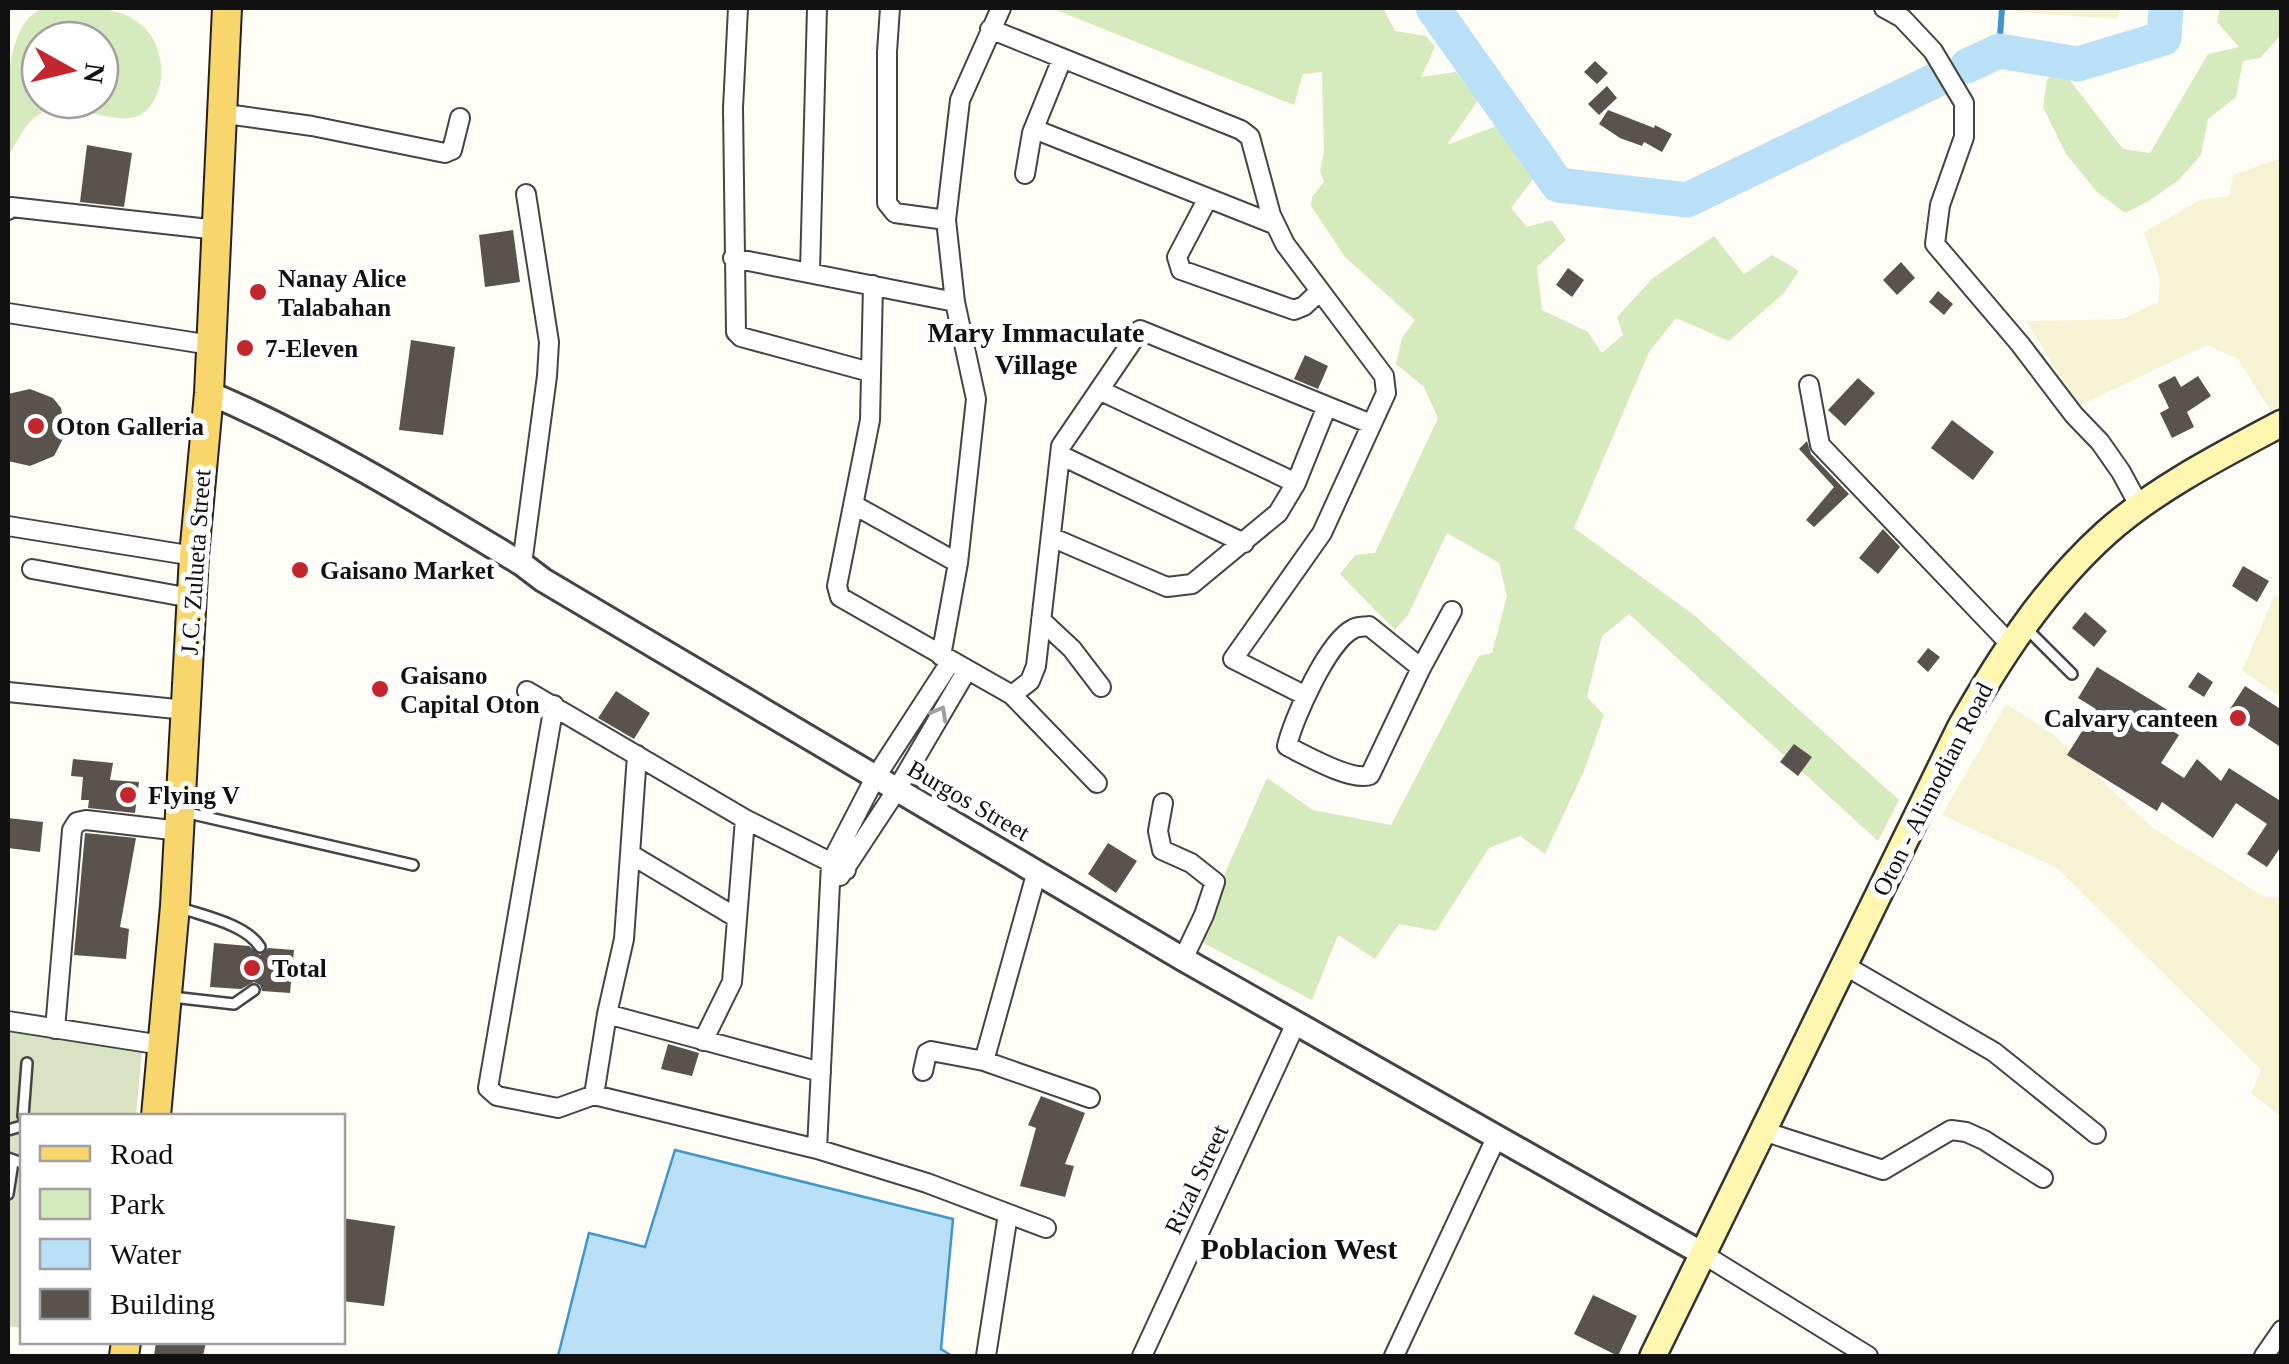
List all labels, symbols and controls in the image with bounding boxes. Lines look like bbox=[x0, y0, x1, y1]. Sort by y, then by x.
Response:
north arrow bbox=[20, 20, 120, 120]
text: N bbox=[78, 61, 111, 86]
place label: Nanay Alice Talabahan bbox=[278, 265, 406, 321]
marker: Nanay Alice Talabahan bbox=[247, 281, 269, 303]
district label: Mary Immaculate Village bbox=[928, 317, 1144, 380]
place label: 7-Eleven bbox=[265, 335, 358, 362]
marker: 7-Eleven bbox=[234, 337, 256, 359]
place label: Oton Galleria bbox=[56, 413, 204, 440]
marker: Oton Galleria bbox=[25, 415, 47, 437]
street label: J.C. Zulueta Street bbox=[176, 468, 215, 656]
place label: Gaisano Market bbox=[320, 557, 495, 584]
marker: Gaisano Market bbox=[289, 559, 311, 581]
place label: Gaisano Capital Oton bbox=[400, 662, 540, 718]
marker: Gaisano Capital Oton bbox=[369, 678, 391, 700]
street label: Oton - Alimodian Road bbox=[1867, 678, 1998, 900]
place label: Calvary canteen bbox=[2044, 705, 2218, 732]
one-way arrow bbox=[927, 706, 947, 724]
marker: Calvary canteen bbox=[2227, 707, 2249, 729]
street label: Burgos Street bbox=[903, 755, 1035, 846]
place label: Flying V bbox=[148, 782, 240, 809]
marker: Flying V bbox=[117, 784, 139, 806]
place label: Total bbox=[272, 955, 327, 982]
marker: Total bbox=[241, 957, 263, 979]
legend bbox=[20, 1114, 345, 1344]
street label: Rizal Street bbox=[1159, 1120, 1234, 1238]
text: Road bbox=[110, 1137, 173, 1170]
text: Park bbox=[110, 1187, 165, 1220]
district label: Poblacion West bbox=[1201, 1232, 1397, 1265]
text: Water bbox=[110, 1237, 181, 1270]
text: Building bbox=[110, 1287, 215, 1320]

